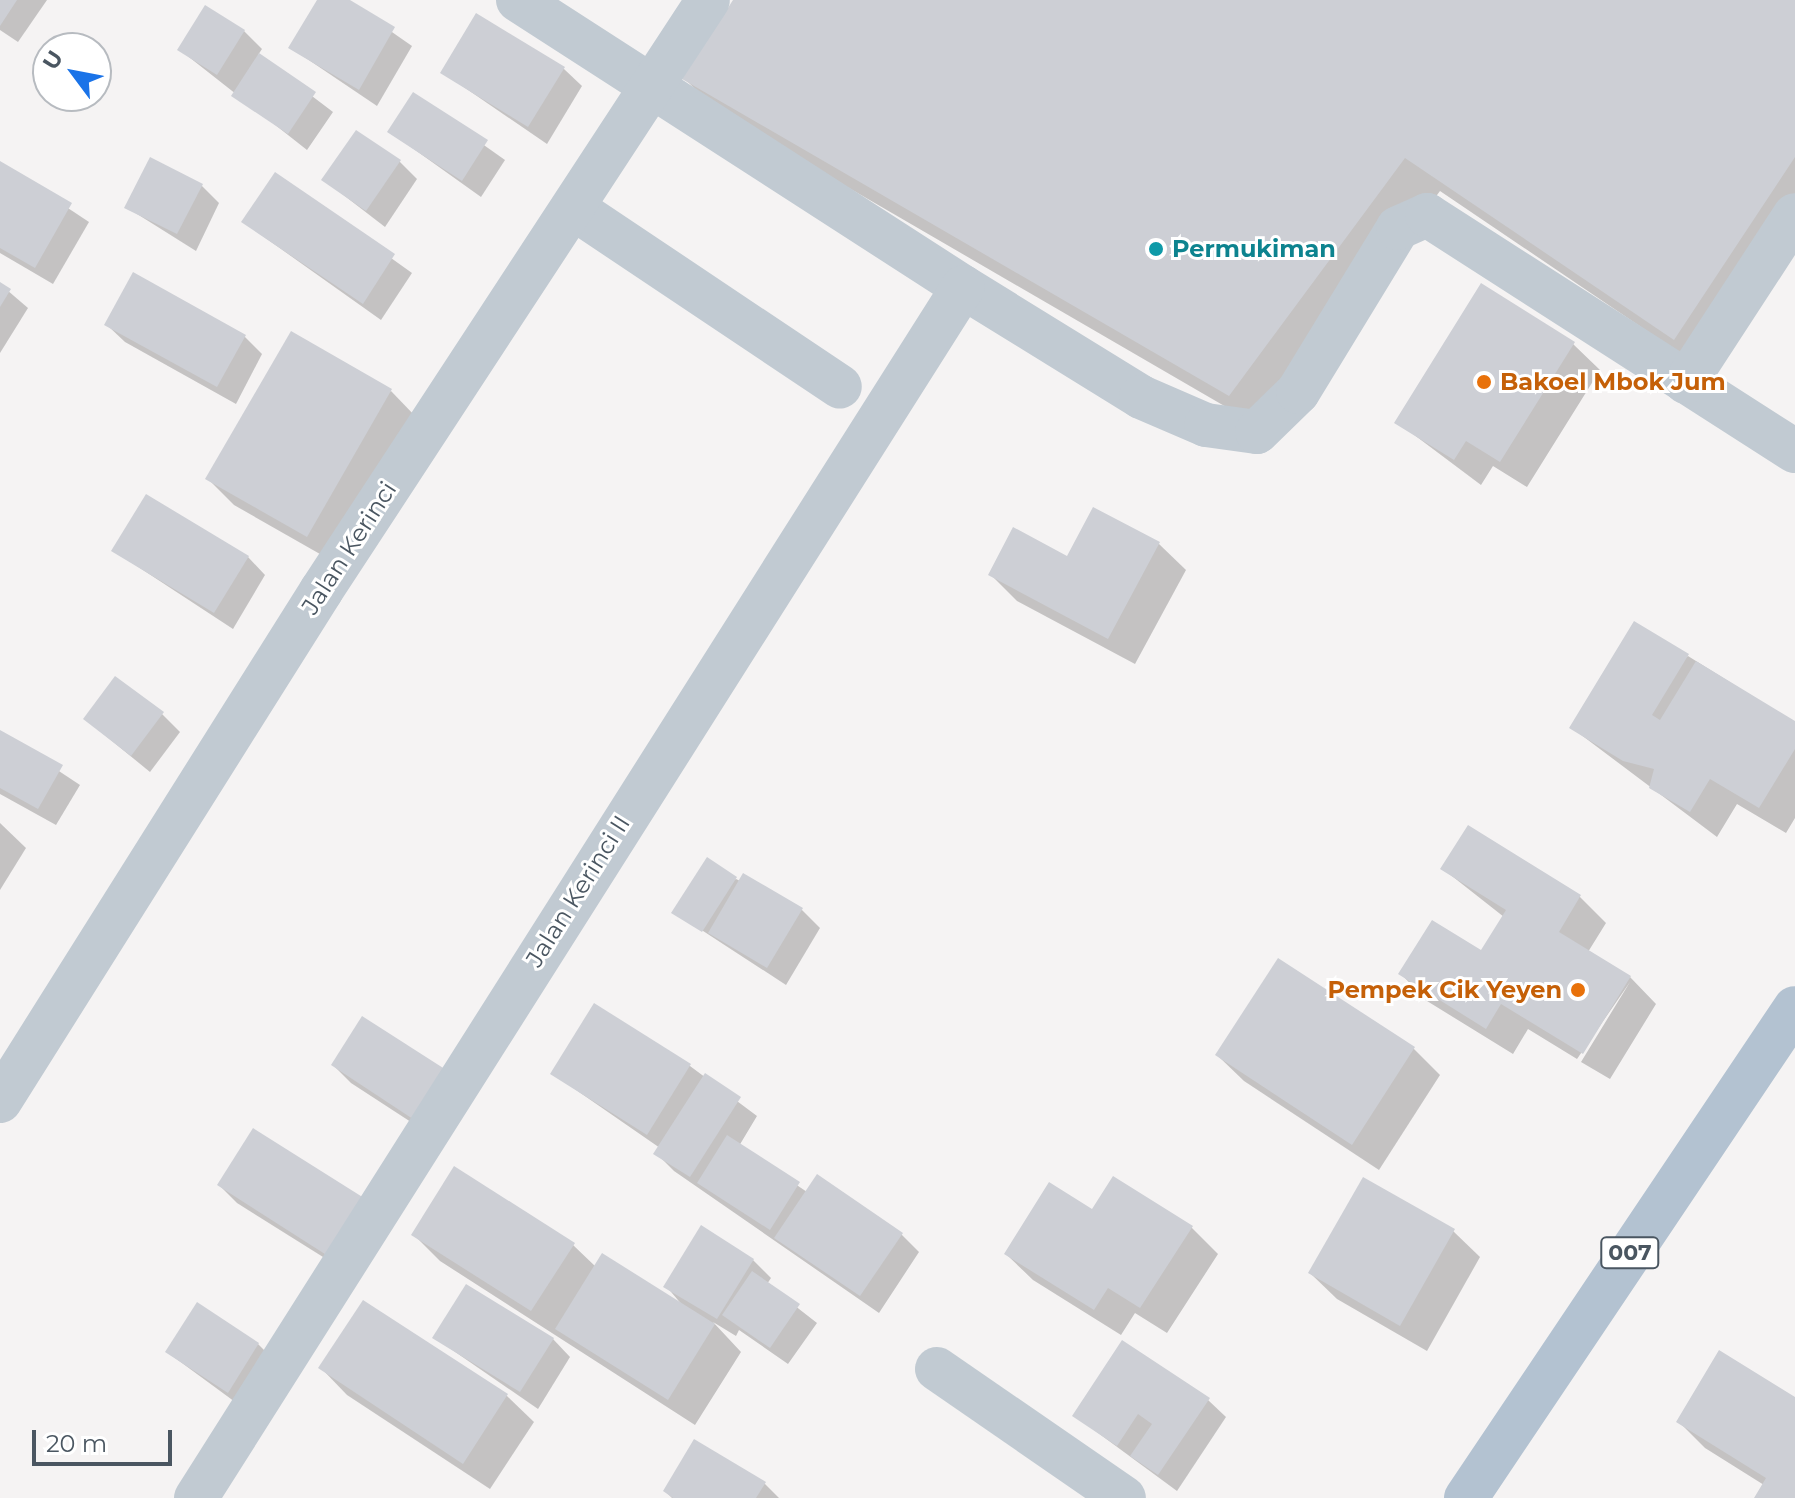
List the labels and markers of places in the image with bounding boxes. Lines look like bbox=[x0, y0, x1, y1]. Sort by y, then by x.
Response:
place label: Permukiman bbox=[1172, 235, 1336, 263]
marker: Permukiman bbox=[1147, 240, 1165, 258]
place label: Bakoel Mbok Jum bbox=[1500, 368, 1726, 396]
marker: Bakoel Mbok Jum bbox=[1475, 373, 1493, 391]
place label: Pempek Cik Yeyen bbox=[1327, 976, 1562, 1004]
marker: Pempek Cik Yeyen bbox=[1569, 981, 1587, 999]

